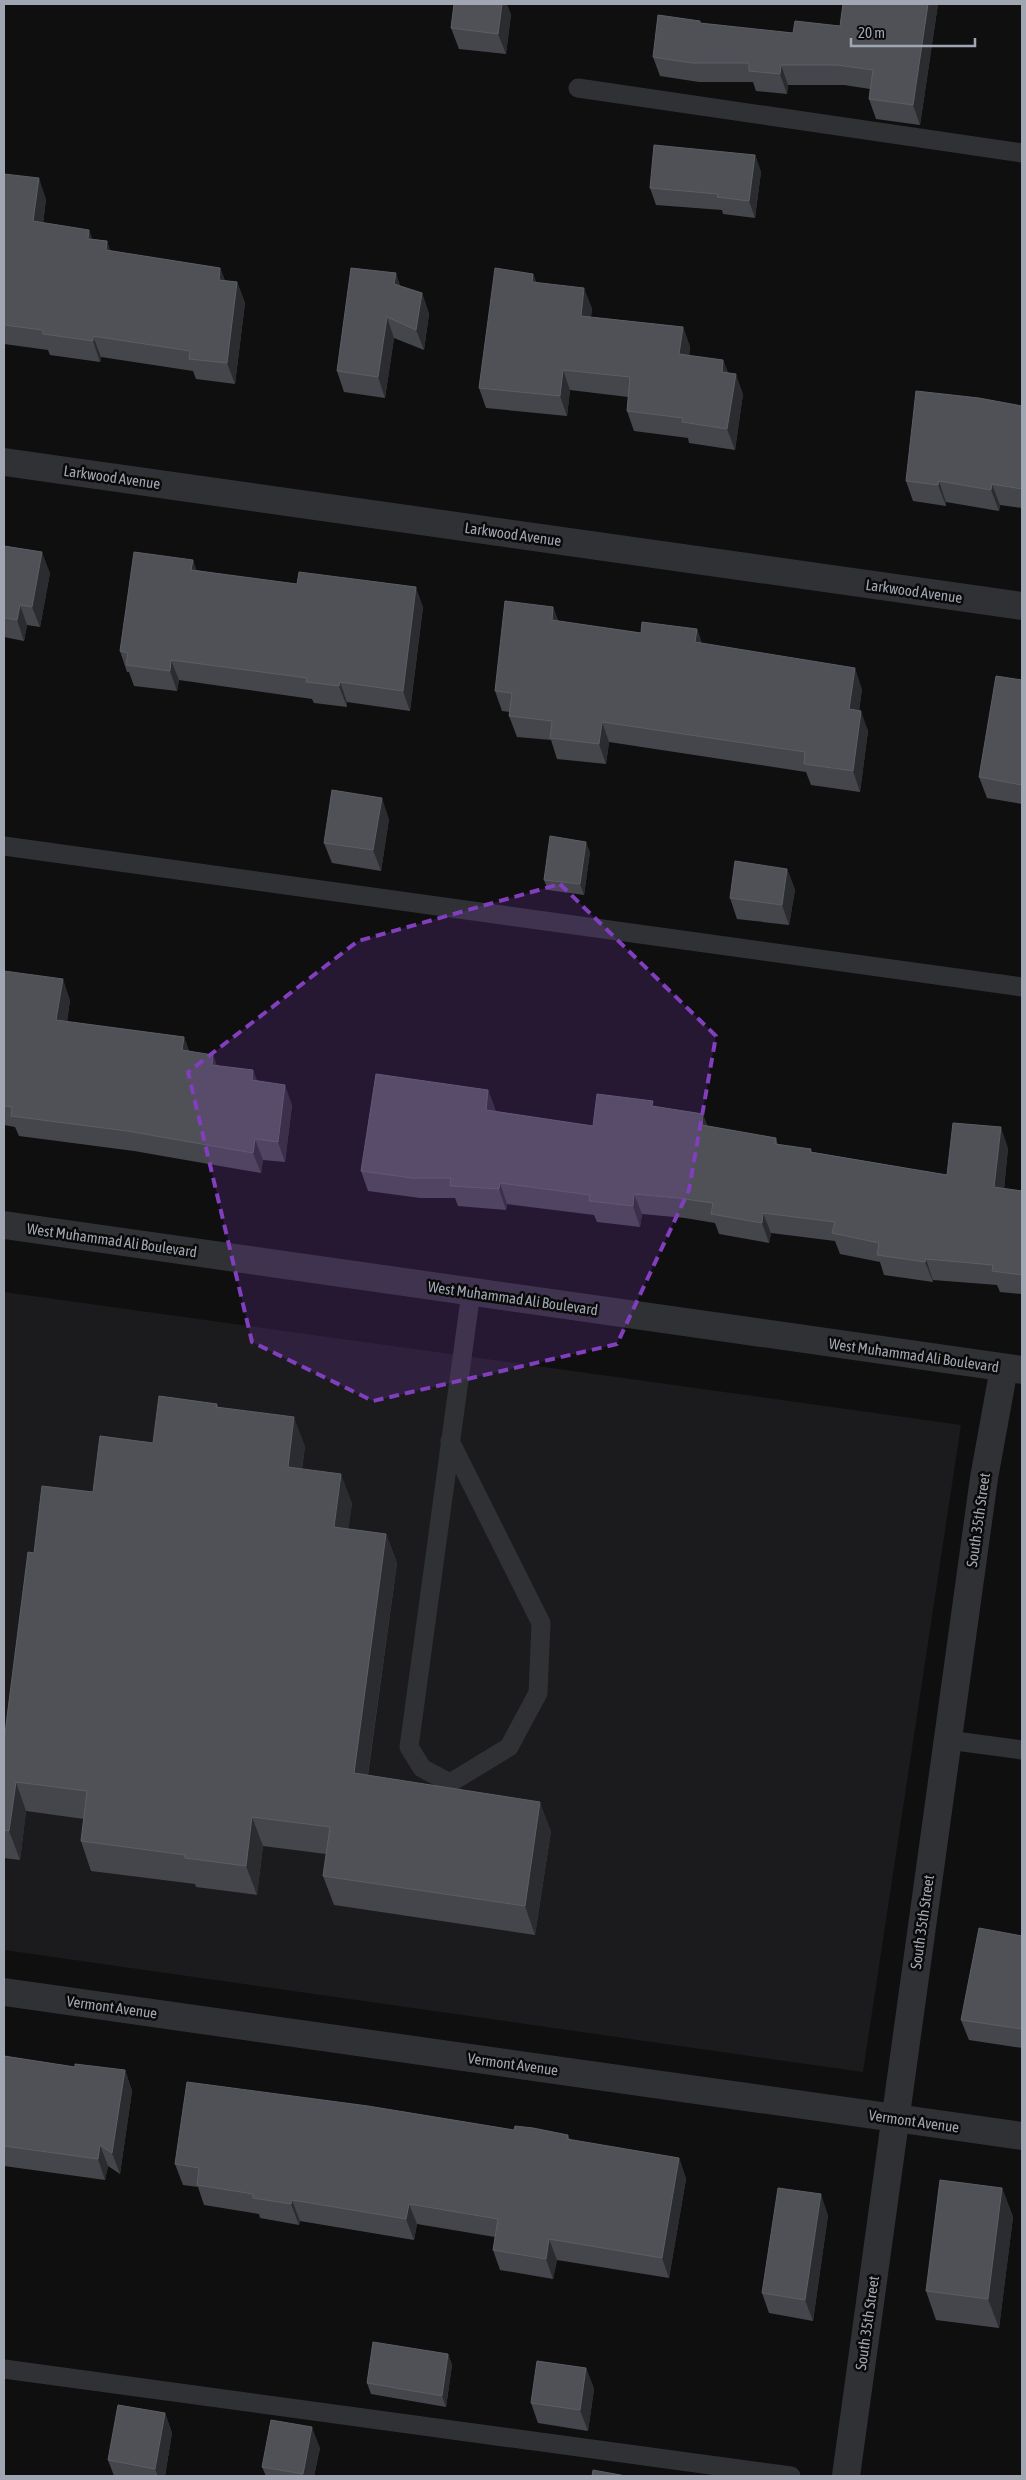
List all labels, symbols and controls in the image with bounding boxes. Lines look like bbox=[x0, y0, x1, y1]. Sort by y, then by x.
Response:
scale bar bbox=[851, 15, 975, 47]
text: 20 m bbox=[858, 24, 885, 41]
street label: Larkwood Avenue bbox=[63, 462, 162, 492]
street label: Larkwood Avenue bbox=[464, 519, 563, 549]
street label: Larkwood Avenue bbox=[865, 576, 964, 606]
street label: West Muhammad Ali Boulevard bbox=[26, 1220, 198, 1260]
street label: West Muhammad Ali Boulevard bbox=[427, 1278, 599, 1318]
street label: West Muhammad Ali Boulevard bbox=[828, 1335, 1000, 1375]
street label: South 35th Street bbox=[963, 1472, 993, 1568]
street label: South 35th Street bbox=[907, 1874, 937, 1970]
street label: Vermont Avenue bbox=[66, 1992, 159, 2022]
street label: Vermont Avenue bbox=[467, 2049, 560, 2079]
street label: Vermont Avenue bbox=[868, 2106, 961, 2136]
street label: South 35th Street bbox=[852, 2275, 882, 2371]

